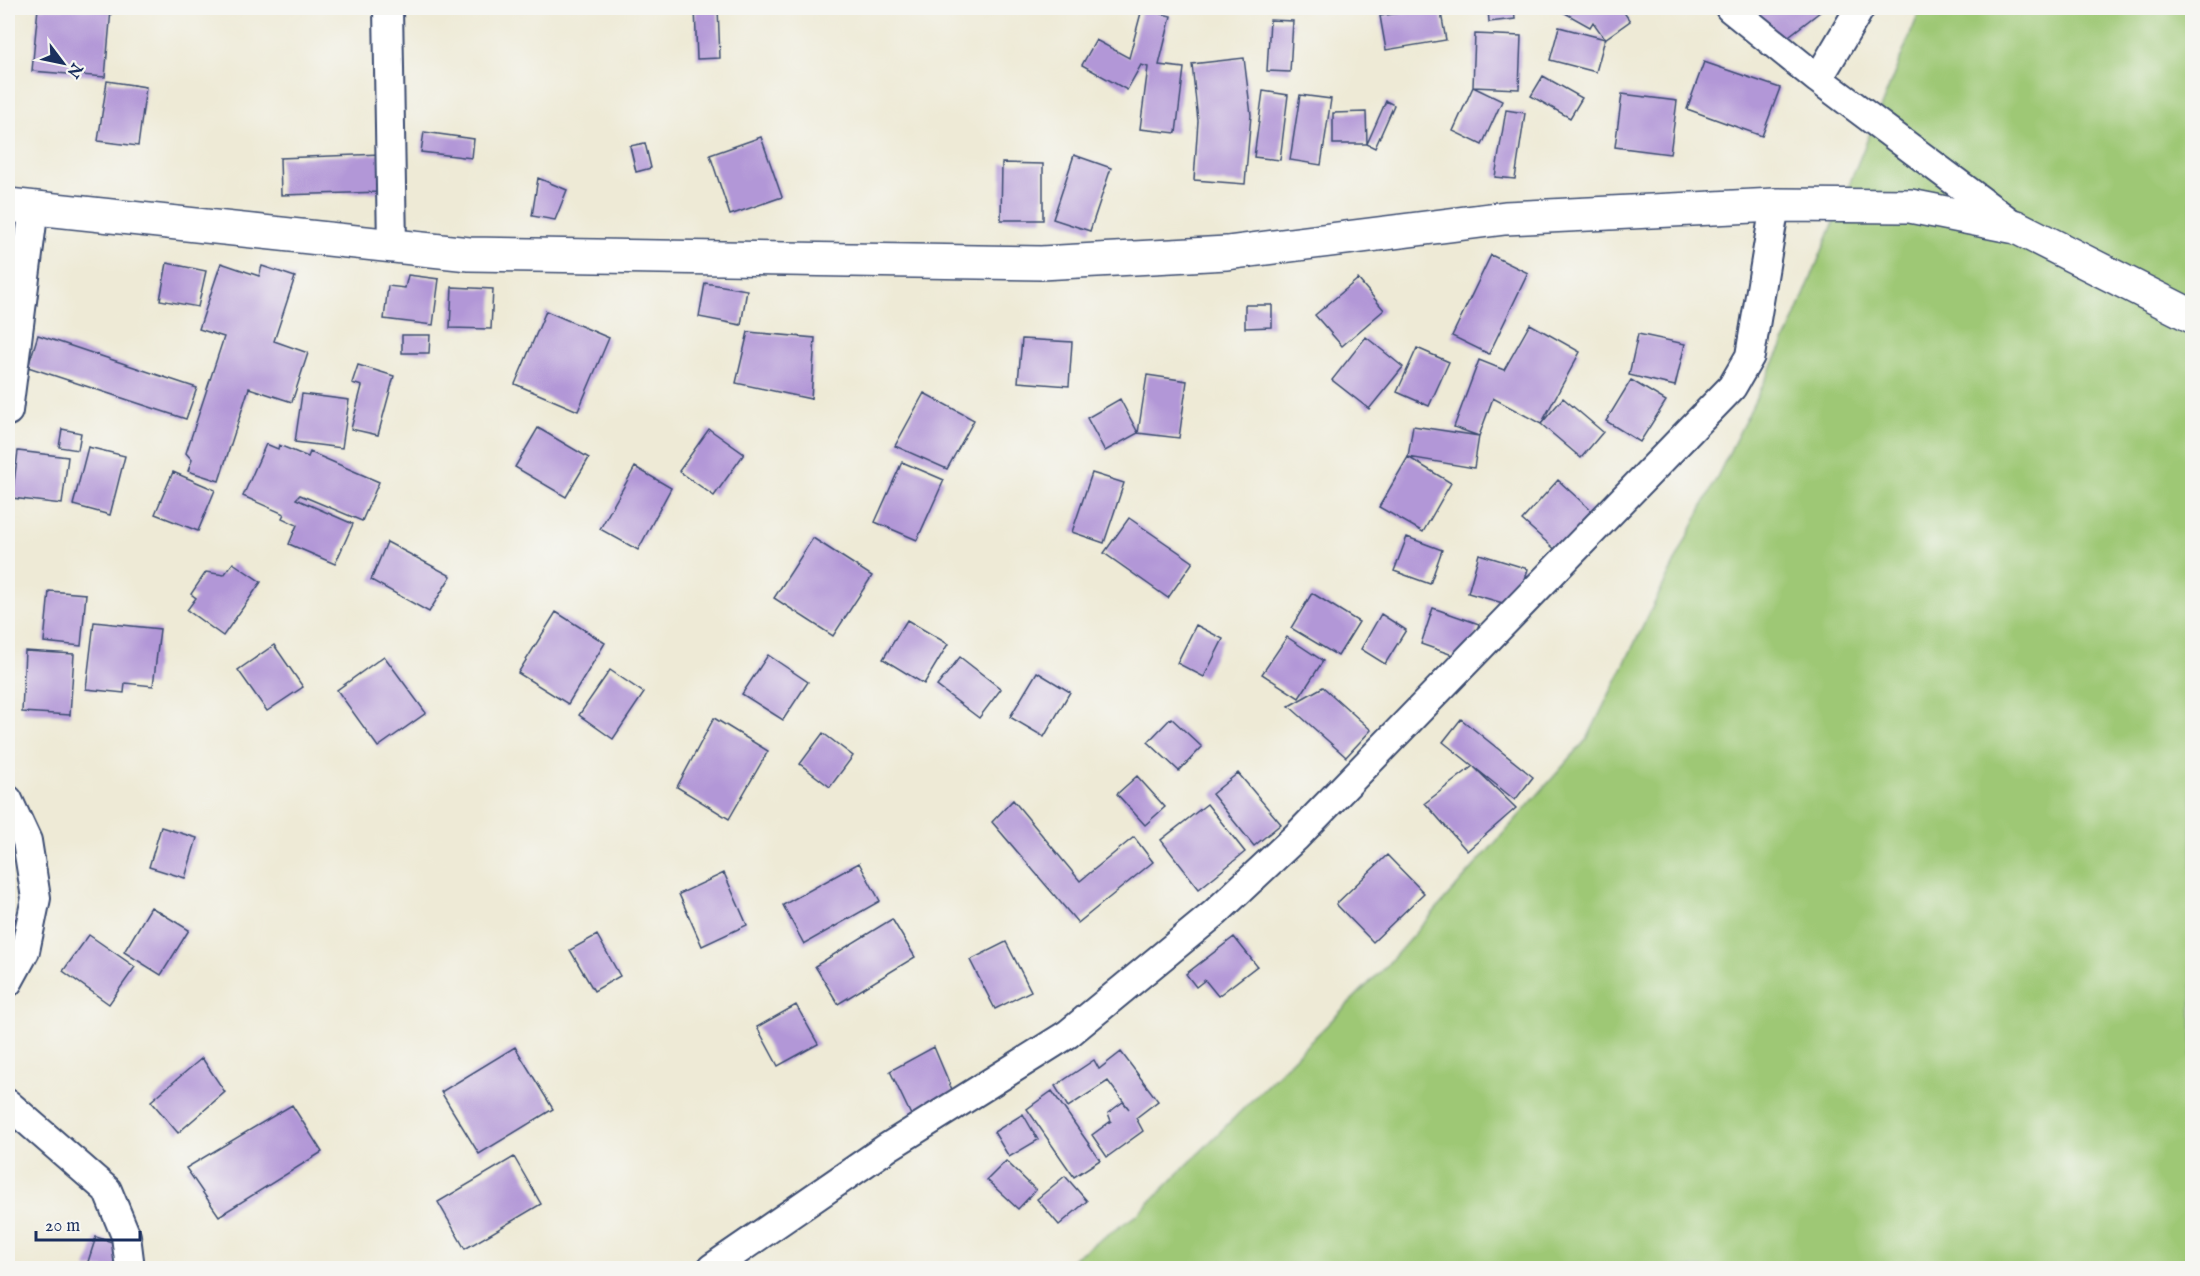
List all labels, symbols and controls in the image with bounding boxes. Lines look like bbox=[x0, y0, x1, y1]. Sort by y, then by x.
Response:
north arrow bbox=[33, 33, 93, 93]
text: N bbox=[62, 58, 87, 81]
scale bar bbox=[36, 1204, 140, 1242]
text: 20 m bbox=[45, 1215, 80, 1238]

